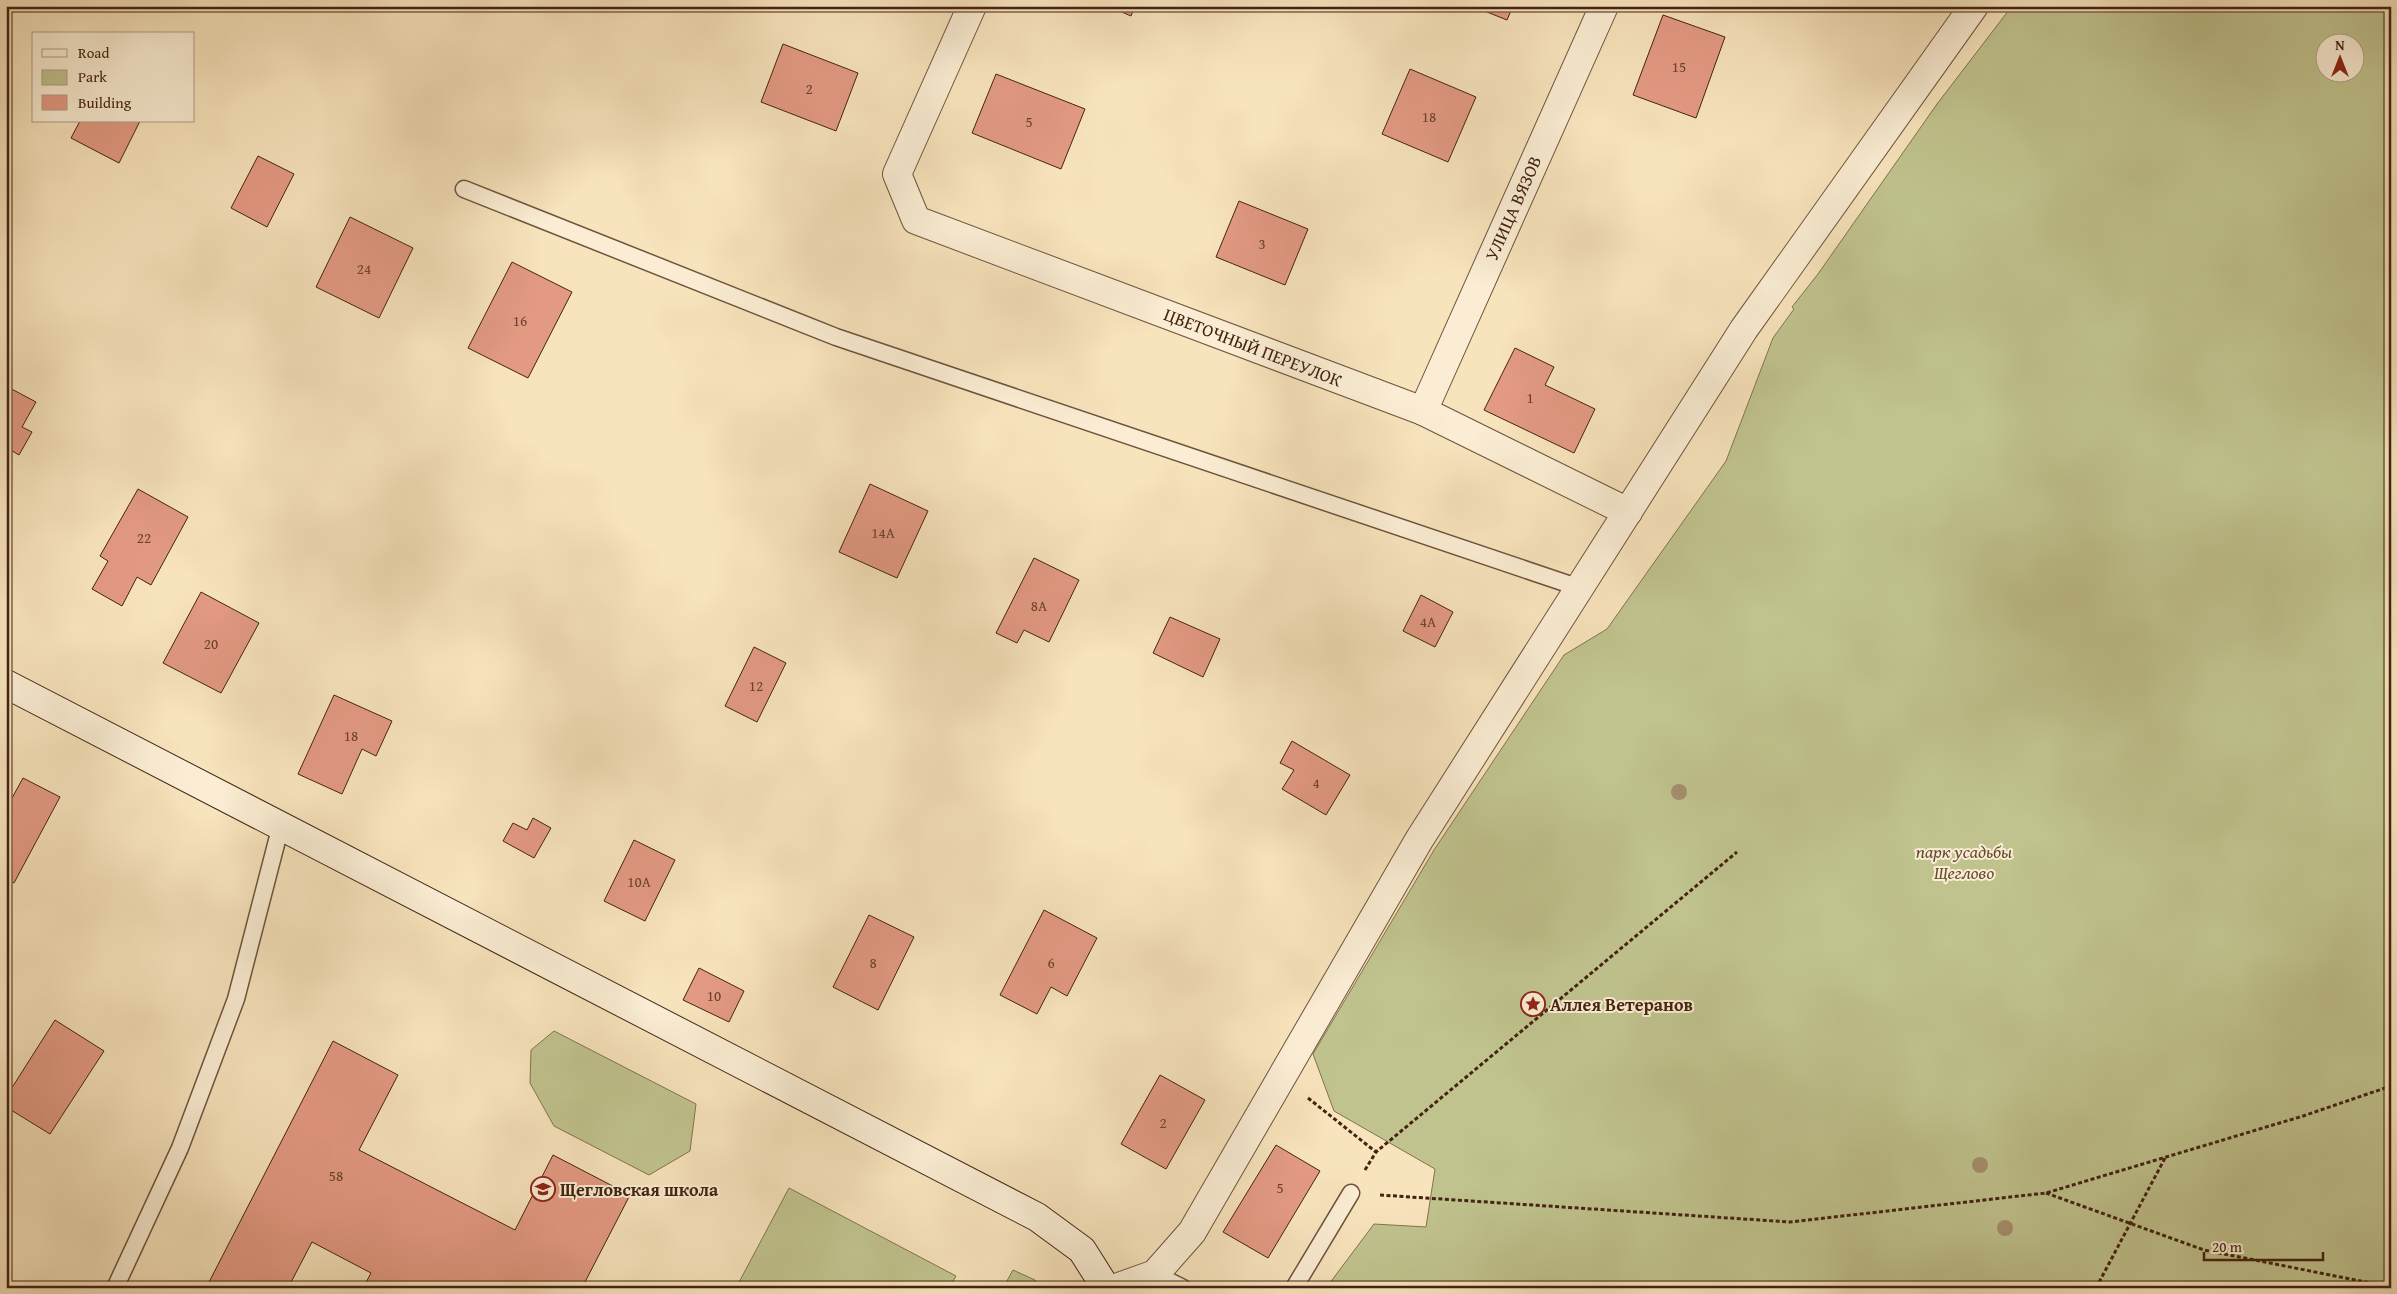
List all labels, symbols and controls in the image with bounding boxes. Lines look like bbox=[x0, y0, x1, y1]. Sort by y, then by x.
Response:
legend bbox=[32, 32, 195, 122]
north arrow bbox=[2314, 32, 2364, 82]
text: N bbox=[2335, 35, 2345, 55]
text: Road bbox=[78, 42, 109, 63]
house number: 15 bbox=[1672, 56, 1686, 77]
text: Park bbox=[78, 66, 107, 87]
house number: 2 bbox=[805, 78, 813, 99]
text: Building bbox=[78, 92, 132, 113]
house number: 18 bbox=[1422, 106, 1436, 127]
house number: 5 bbox=[1025, 111, 1033, 132]
street label: УЛИЦА ВЯЗОВ bbox=[1478, 151, 1548, 265]
house number: 3 bbox=[1258, 233, 1266, 254]
house number: 24 bbox=[357, 258, 371, 279]
street label: ЦВЕТОЧНЫЙ ПЕРЕУЛОК bbox=[1160, 301, 1346, 393]
house number: 16 bbox=[513, 310, 527, 331]
house number: 1 bbox=[1526, 387, 1534, 408]
house number: 14А bbox=[871, 522, 895, 543]
house number: 22 bbox=[137, 527, 151, 548]
house number: 8А bbox=[1031, 595, 1047, 616]
house number: 4А bbox=[1420, 611, 1436, 632]
house number: 20 bbox=[204, 633, 218, 654]
house number: 12 bbox=[749, 675, 763, 696]
house number: 18 bbox=[344, 725, 358, 746]
house number: 4 bbox=[1312, 772, 1320, 793]
park label: парк усадьбы Щеглово bbox=[1916, 838, 2012, 886]
house number: 10А bbox=[627, 871, 651, 892]
house number: 8 bbox=[869, 952, 877, 973]
house number: 6 bbox=[1047, 952, 1055, 973]
house number: 10 bbox=[707, 985, 721, 1006]
place icon: Аллея Ветеранов bbox=[1520, 991, 1546, 1017]
place label: Аллея Ветеранов bbox=[1550, 991, 1693, 1018]
house number: 2 bbox=[1159, 1112, 1167, 1133]
house number: 58 bbox=[329, 1165, 343, 1186]
school or university icon: Щегловская школа bbox=[530, 1176, 556, 1202]
place label: Щегловская школа bbox=[560, 1176, 719, 1203]
house number: 5 bbox=[1276, 1177, 1284, 1198]
scale bar bbox=[2204, 1229, 2323, 1261]
text: 20 m bbox=[2212, 1236, 2243, 1257]

